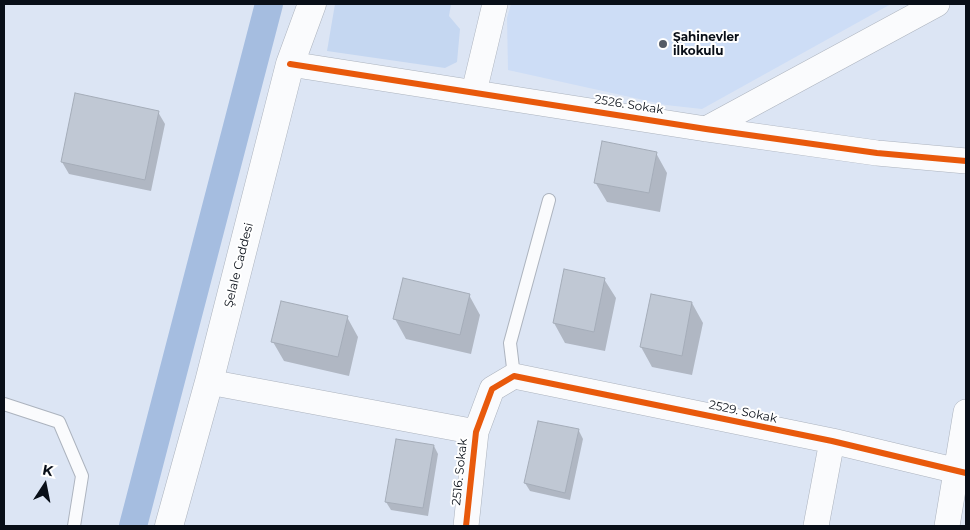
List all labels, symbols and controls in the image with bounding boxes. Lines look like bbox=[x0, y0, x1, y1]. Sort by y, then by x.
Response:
place label: Şahinevler ilkokulu bbox=[673, 30, 739, 58]
marker: Şahinevler ilkokulu bbox=[657, 38, 669, 50]
street label: 2526. Sokak bbox=[593, 92, 665, 118]
street label: Şelale Caddesi bbox=[222, 221, 256, 309]
street label: 2529. Sokak bbox=[708, 398, 778, 426]
street label: 2516. Sokak bbox=[449, 438, 471, 506]
north arrow bbox=[20, 460, 70, 510]
text: K bbox=[41, 460, 55, 480]

